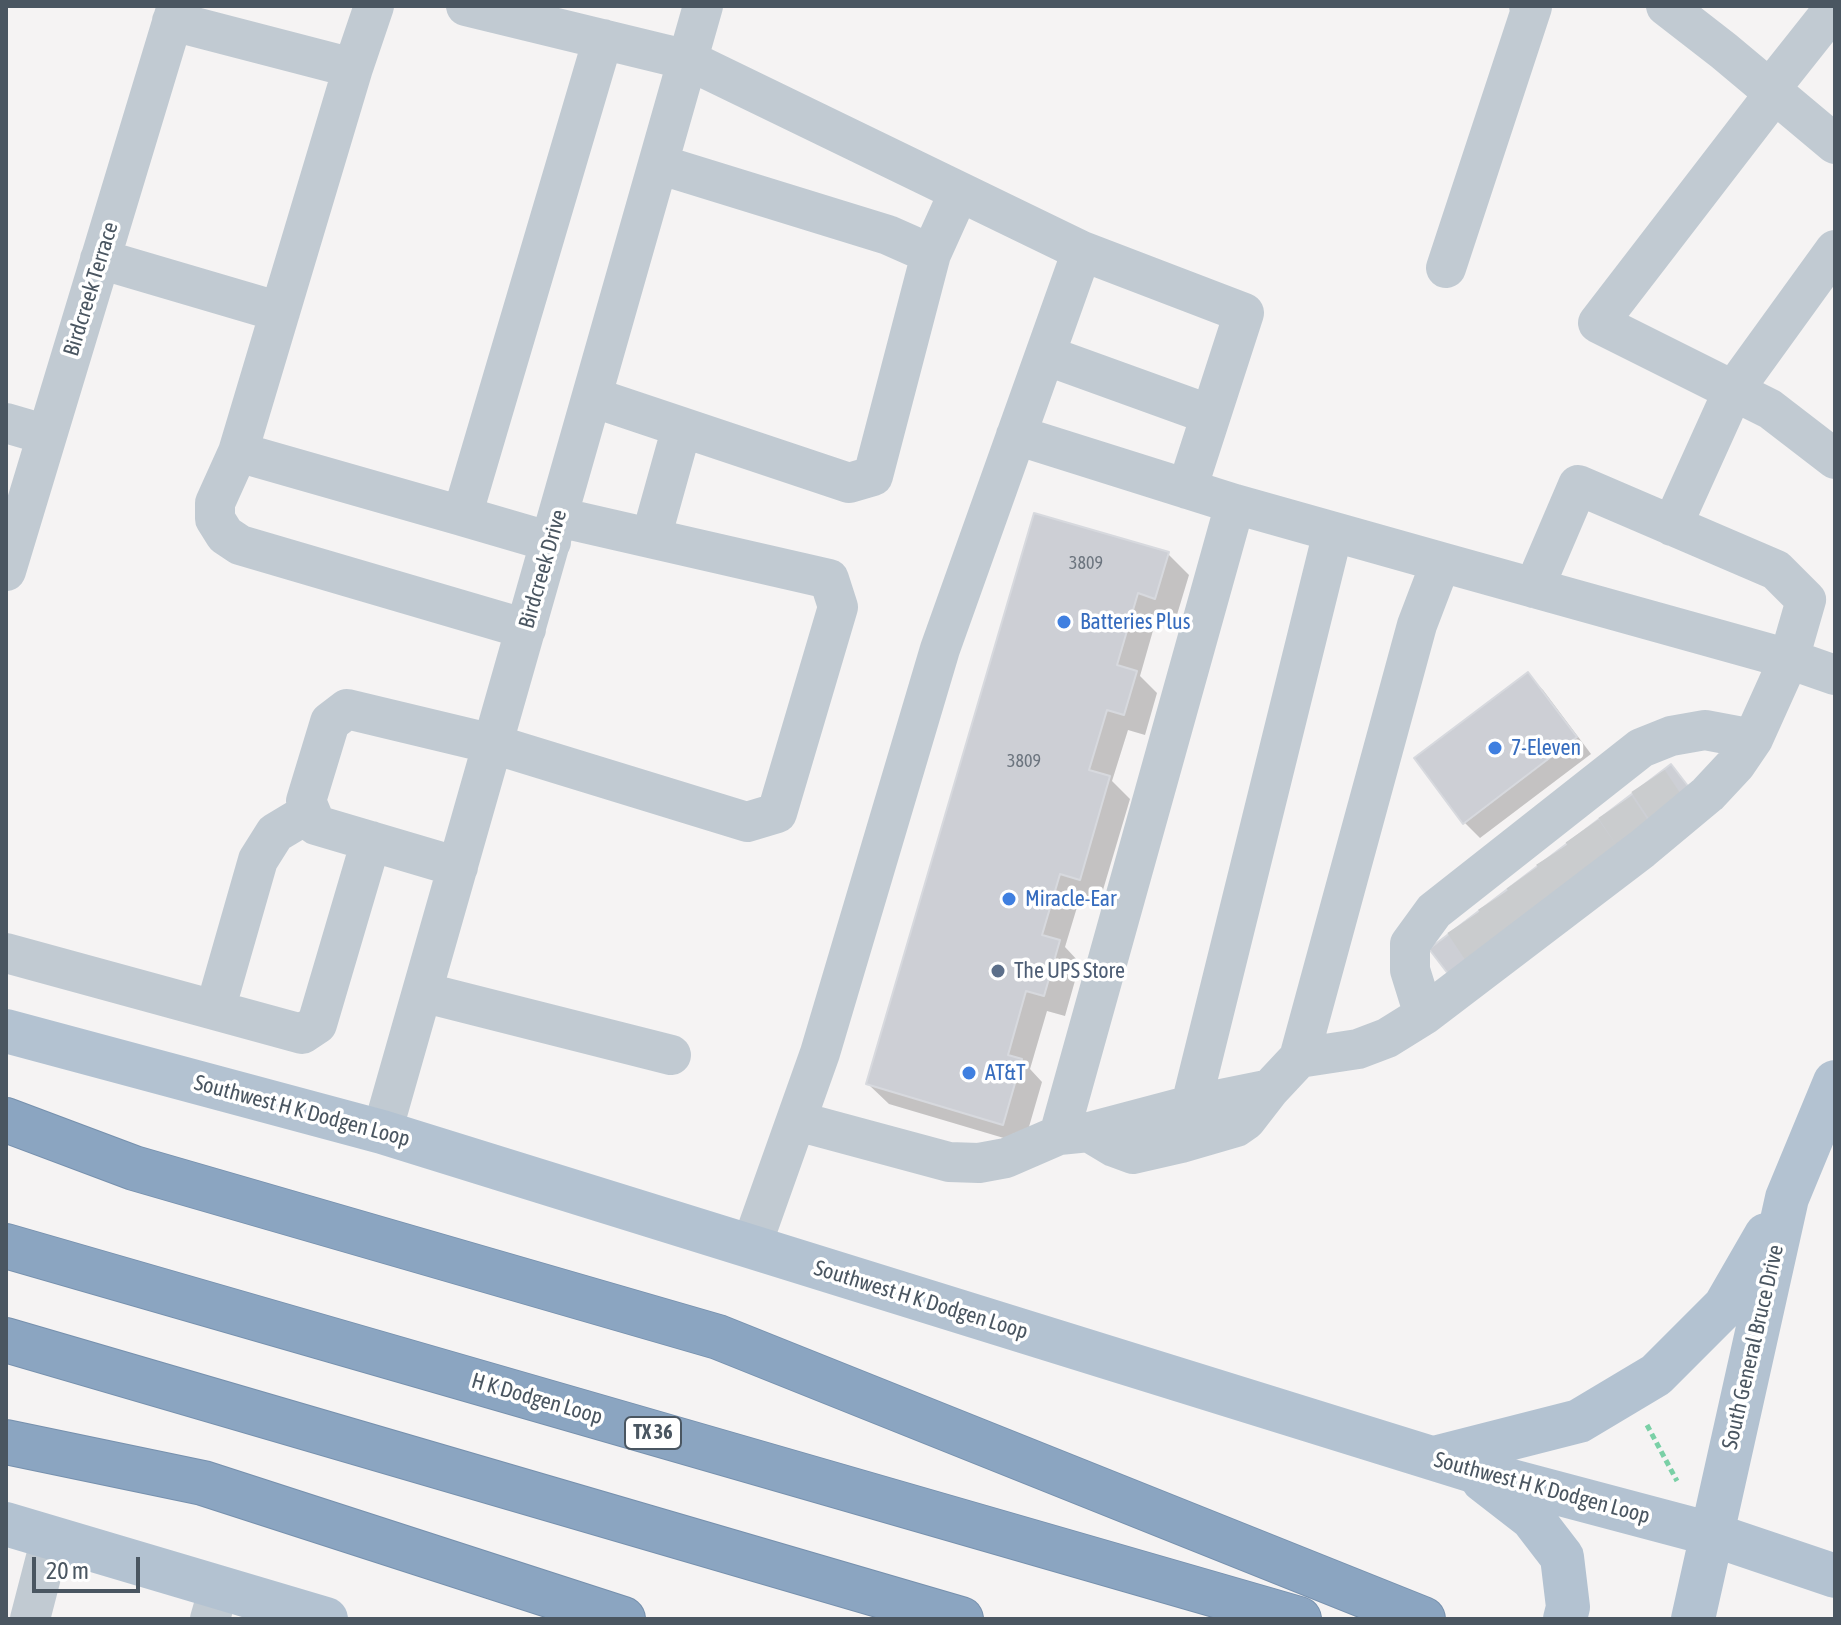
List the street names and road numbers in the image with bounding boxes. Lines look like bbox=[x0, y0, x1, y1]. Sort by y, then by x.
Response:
street label: Birdcreek Terrace bbox=[58, 219, 124, 359]
street label: Birdcreek Drive bbox=[513, 507, 573, 631]
street label: Southwest H K Dodgen Loop bbox=[191, 1069, 413, 1153]
street label: South General Bruce Drive bbox=[1717, 1242, 1789, 1452]
street label: Southwest H K Dodgen Loop bbox=[811, 1255, 1031, 1345]
street label: H K Dodgen Loop bbox=[468, 1368, 606, 1430]
road number: TX 36 bbox=[625, 1417, 681, 1449]
street label: Southwest H K Dodgen Loop bbox=[1431, 1446, 1653, 1530]

